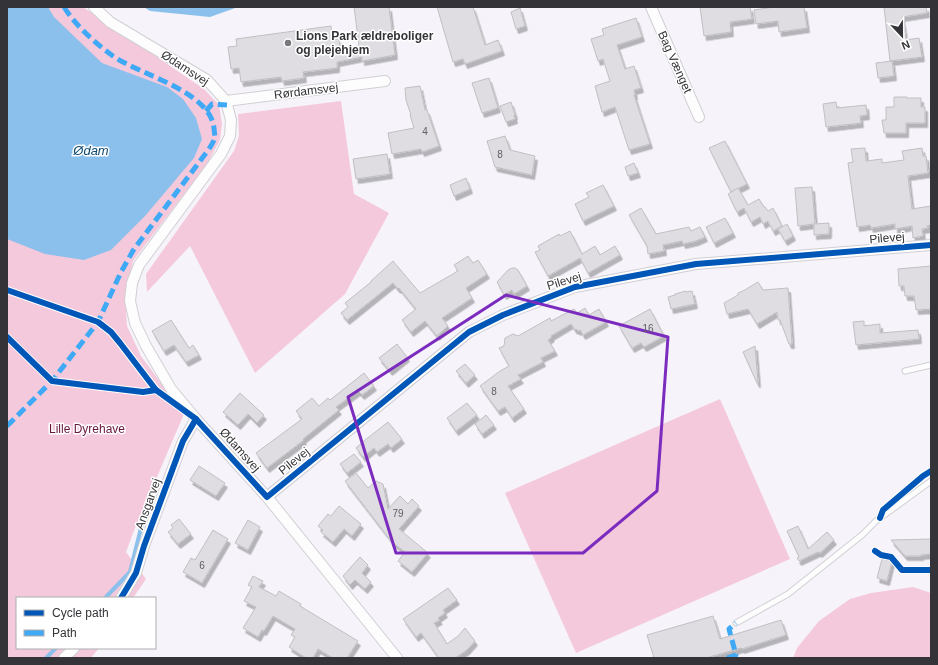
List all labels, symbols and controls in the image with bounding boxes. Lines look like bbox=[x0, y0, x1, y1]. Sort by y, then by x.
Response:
north arrow bbox=[882, 16, 922, 56]
place label: Lions Park ældreboliger og plejehjem bbox=[296, 29, 434, 57]
street label: Bag Vænget bbox=[655, 29, 695, 96]
marker: Lions Park ældreboliger og plejehjem bbox=[283, 38, 293, 48]
text: N bbox=[900, 38, 912, 52]
street label: Ødamsvej bbox=[159, 47, 211, 89]
street label: Rørdamsvej bbox=[273, 80, 339, 102]
house number: 4 bbox=[422, 126, 428, 137]
water label: Ødam bbox=[72, 143, 109, 158]
house number: 8 bbox=[497, 149, 503, 160]
street label: Pilevej bbox=[869, 229, 905, 247]
street label: Pilevej bbox=[545, 269, 583, 293]
house number: 16 bbox=[642, 323, 654, 334]
house number: 8 bbox=[491, 386, 497, 397]
park label: Lille Dyrehave bbox=[49, 422, 125, 436]
street label: Ødamsvej bbox=[217, 425, 263, 475]
street label: Pilevej bbox=[276, 444, 312, 478]
street label: Ansgarvej bbox=[132, 477, 164, 531]
house number: 79 bbox=[392, 508, 404, 519]
house number: 6 bbox=[199, 560, 205, 571]
legend bbox=[16, 597, 156, 649]
text: Cycle path bbox=[52, 606, 109, 620]
text: Path bbox=[52, 626, 77, 640]

